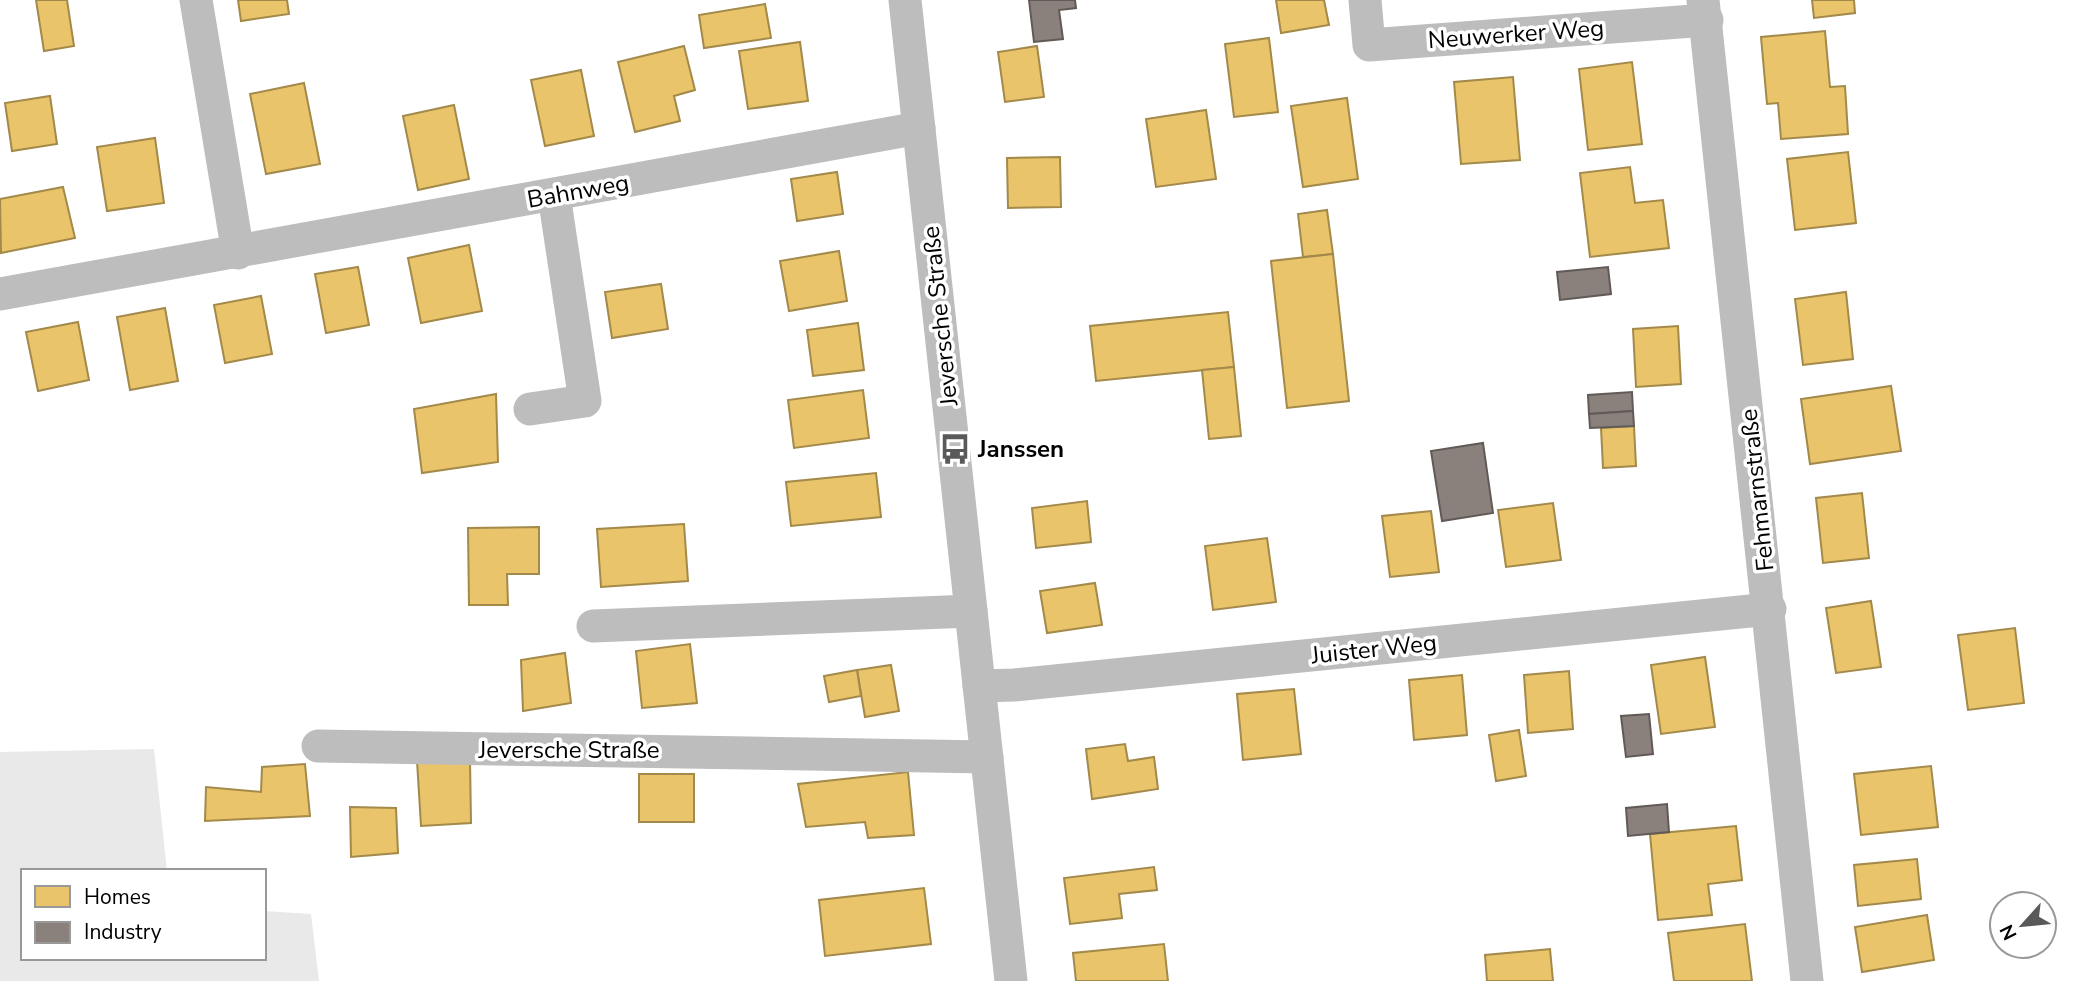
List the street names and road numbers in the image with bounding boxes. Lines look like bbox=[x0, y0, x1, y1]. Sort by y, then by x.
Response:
street label: Neuwerker Weg bbox=[1427, 12, 1605, 56]
street label: Bahnweg bbox=[525, 166, 631, 216]
street label: Jeversche Straße bbox=[915, 224, 965, 409]
street label: Fehmarnstraße bbox=[1733, 407, 1781, 573]
street label: Juister Weg bbox=[1309, 627, 1438, 672]
street label: Jeversche Straße bbox=[478, 734, 659, 766]

